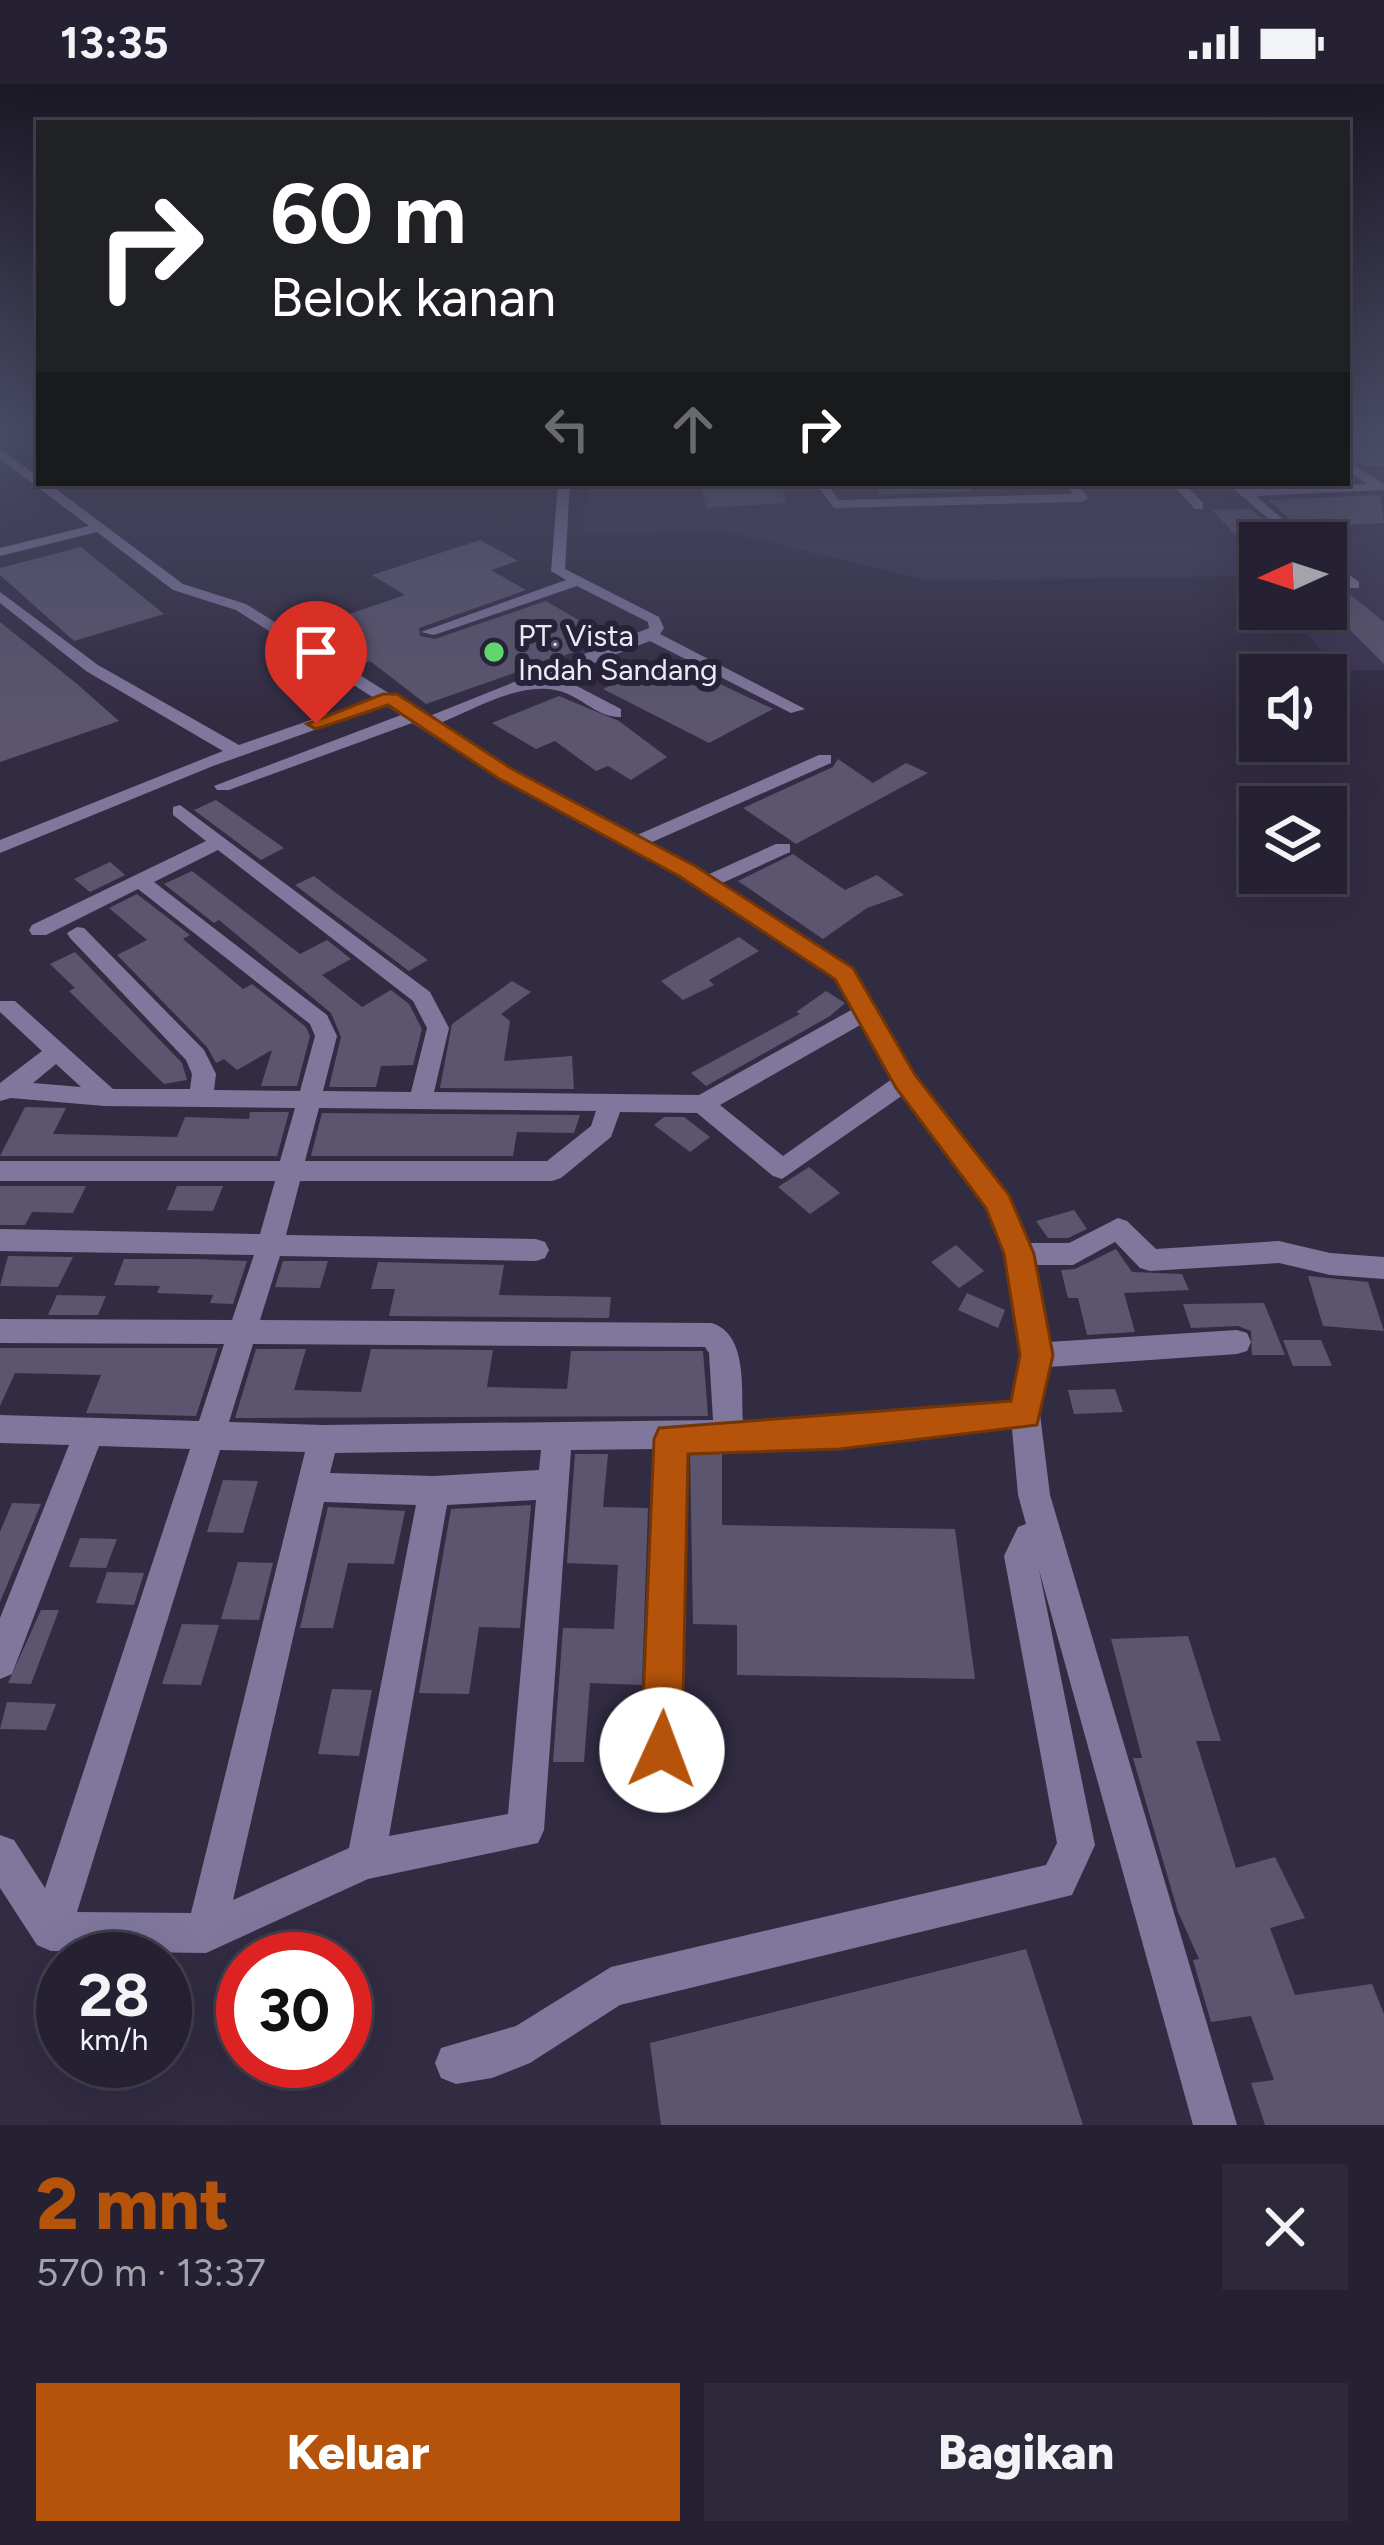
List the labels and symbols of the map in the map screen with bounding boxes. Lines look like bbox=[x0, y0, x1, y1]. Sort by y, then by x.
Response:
north arrow bbox=[1239, 522, 1347, 630]
pin bbox=[265, 601, 367, 724]
place label: PT. Vista Indah Sandang bbox=[518, 617, 718, 688]
marker: PT. Vista Indah Sandang bbox=[481, 639, 507, 665]
position arrow bbox=[599, 1687, 725, 1813]
speed limit sign: 30 bbox=[216, 1932, 372, 2088]

